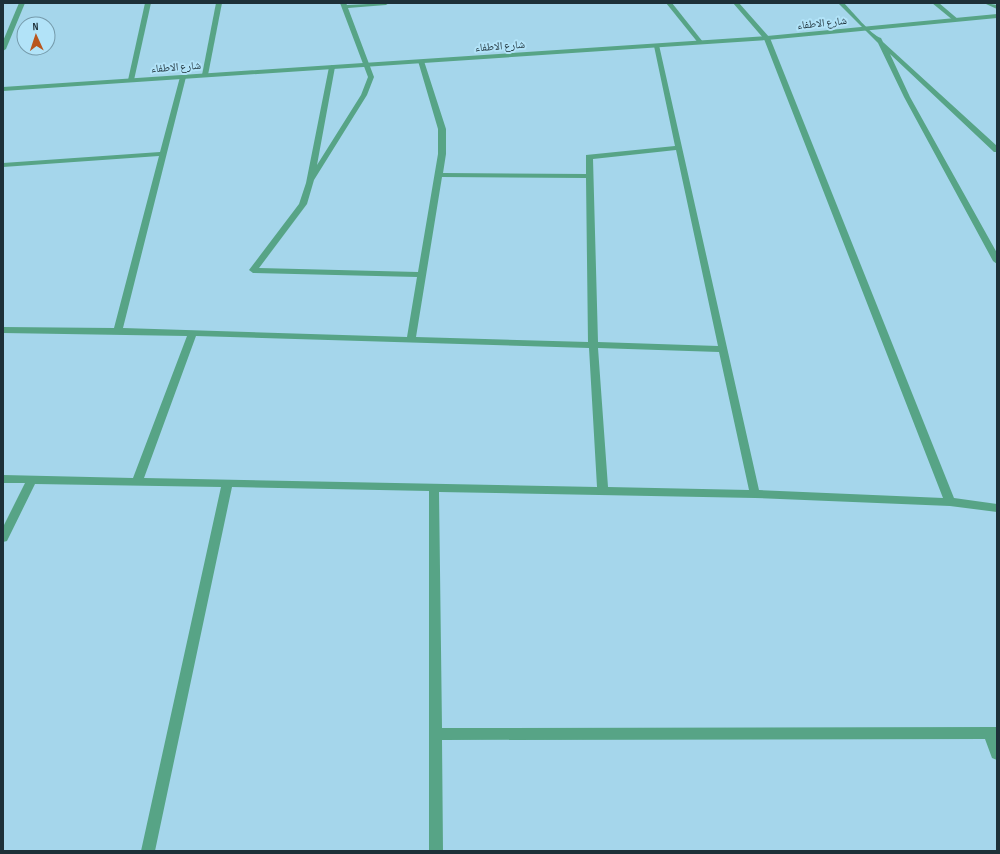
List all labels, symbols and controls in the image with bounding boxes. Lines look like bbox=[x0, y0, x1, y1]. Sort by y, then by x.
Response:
street label: شارع الاطفاء bbox=[796, 14, 848, 32]
north arrow bbox=[16, 16, 56, 56]
text: N bbox=[32, 20, 39, 33]
street label: شارع الاطفاء bbox=[475, 38, 525, 54]
street label: شارع الاطفاء bbox=[151, 59, 201, 75]

